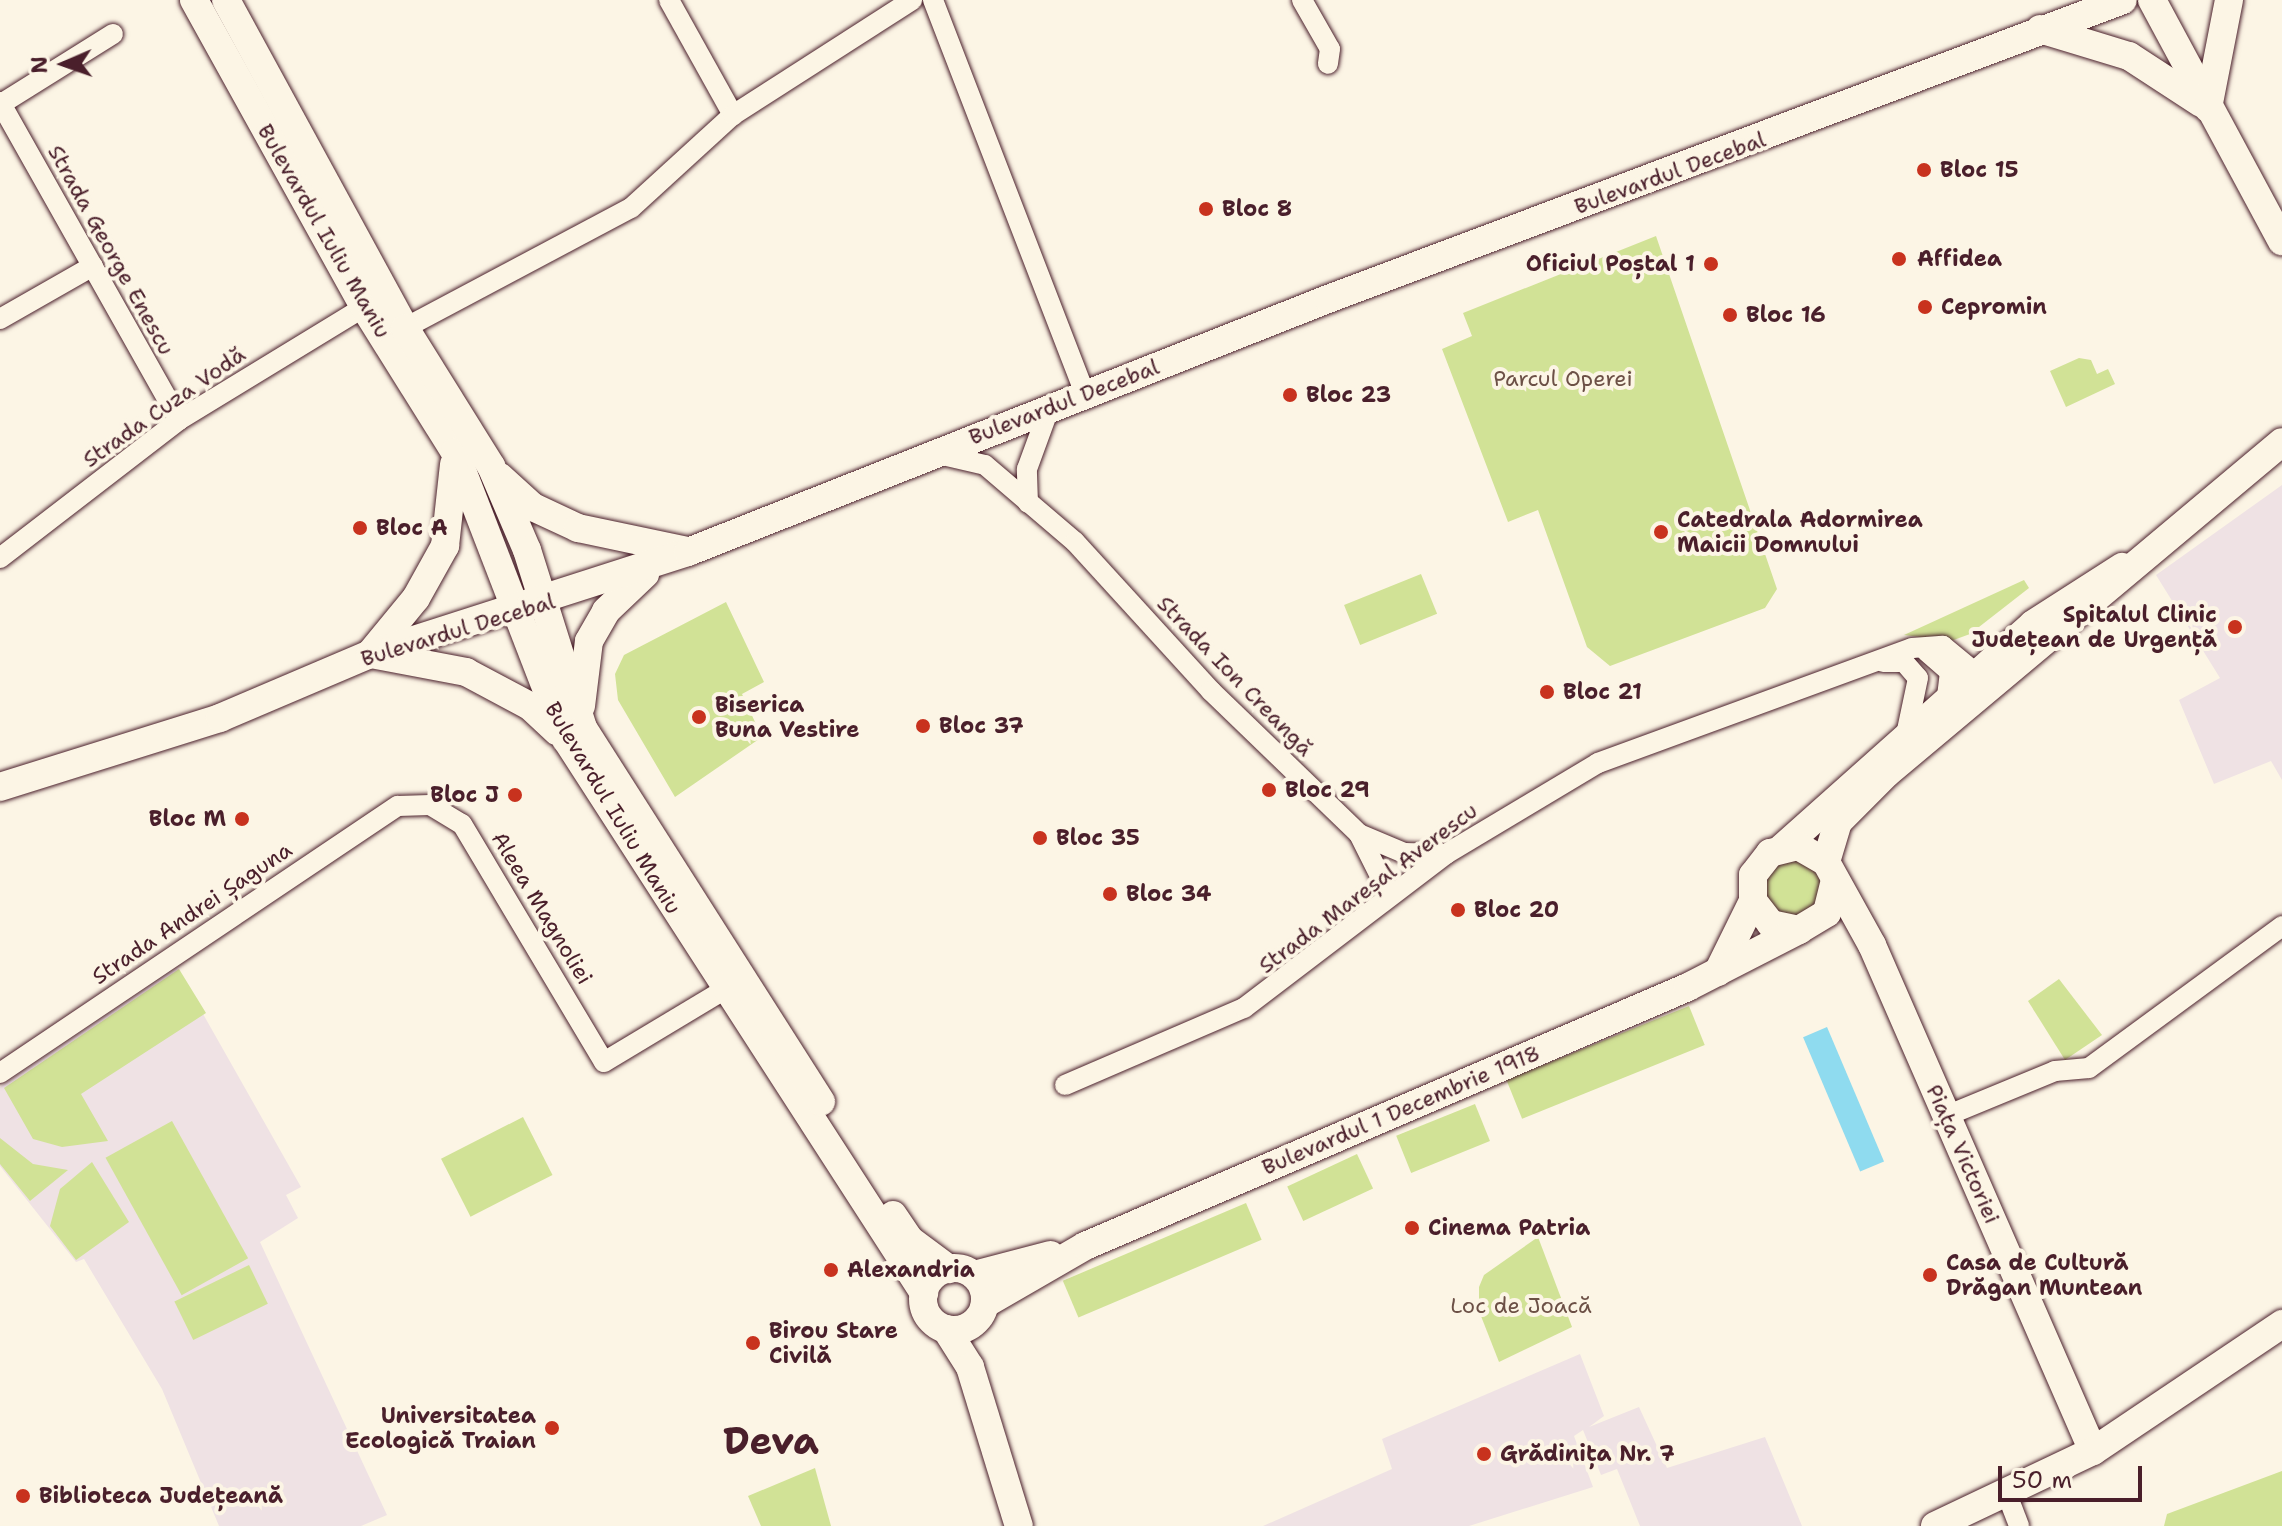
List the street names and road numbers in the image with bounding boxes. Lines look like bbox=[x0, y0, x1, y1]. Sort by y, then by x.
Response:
street label: Bulevardul Iuliu Maniu bbox=[252, 119, 396, 343]
street label: Bulevardul Decebal bbox=[1571, 126, 1769, 220]
street label: Strada George Enescu bbox=[42, 140, 180, 360]
street label: Strada Cuza Vodă bbox=[78, 341, 250, 473]
street label: Bulevardul Decebal bbox=[965, 354, 1163, 450]
street label: Bulevardul Decebal bbox=[358, 588, 558, 672]
street label: Strada Ion Creangă bbox=[1152, 590, 1318, 762]
street label: Bulevardul Iuliu Maniu bbox=[539, 697, 687, 919]
street label: Strada Mareșal Averescu bbox=[1253, 797, 1483, 979]
street label: Aleea Magnoliei bbox=[486, 827, 598, 989]
street label: Strada Andrei Șaguna bbox=[87, 836, 297, 990]
street label: Bulevardul 1 Decembrie 1918 bbox=[1258, 1039, 1544, 1181]
street label: Piața Victoriei bbox=[1921, 1080, 2005, 1228]

